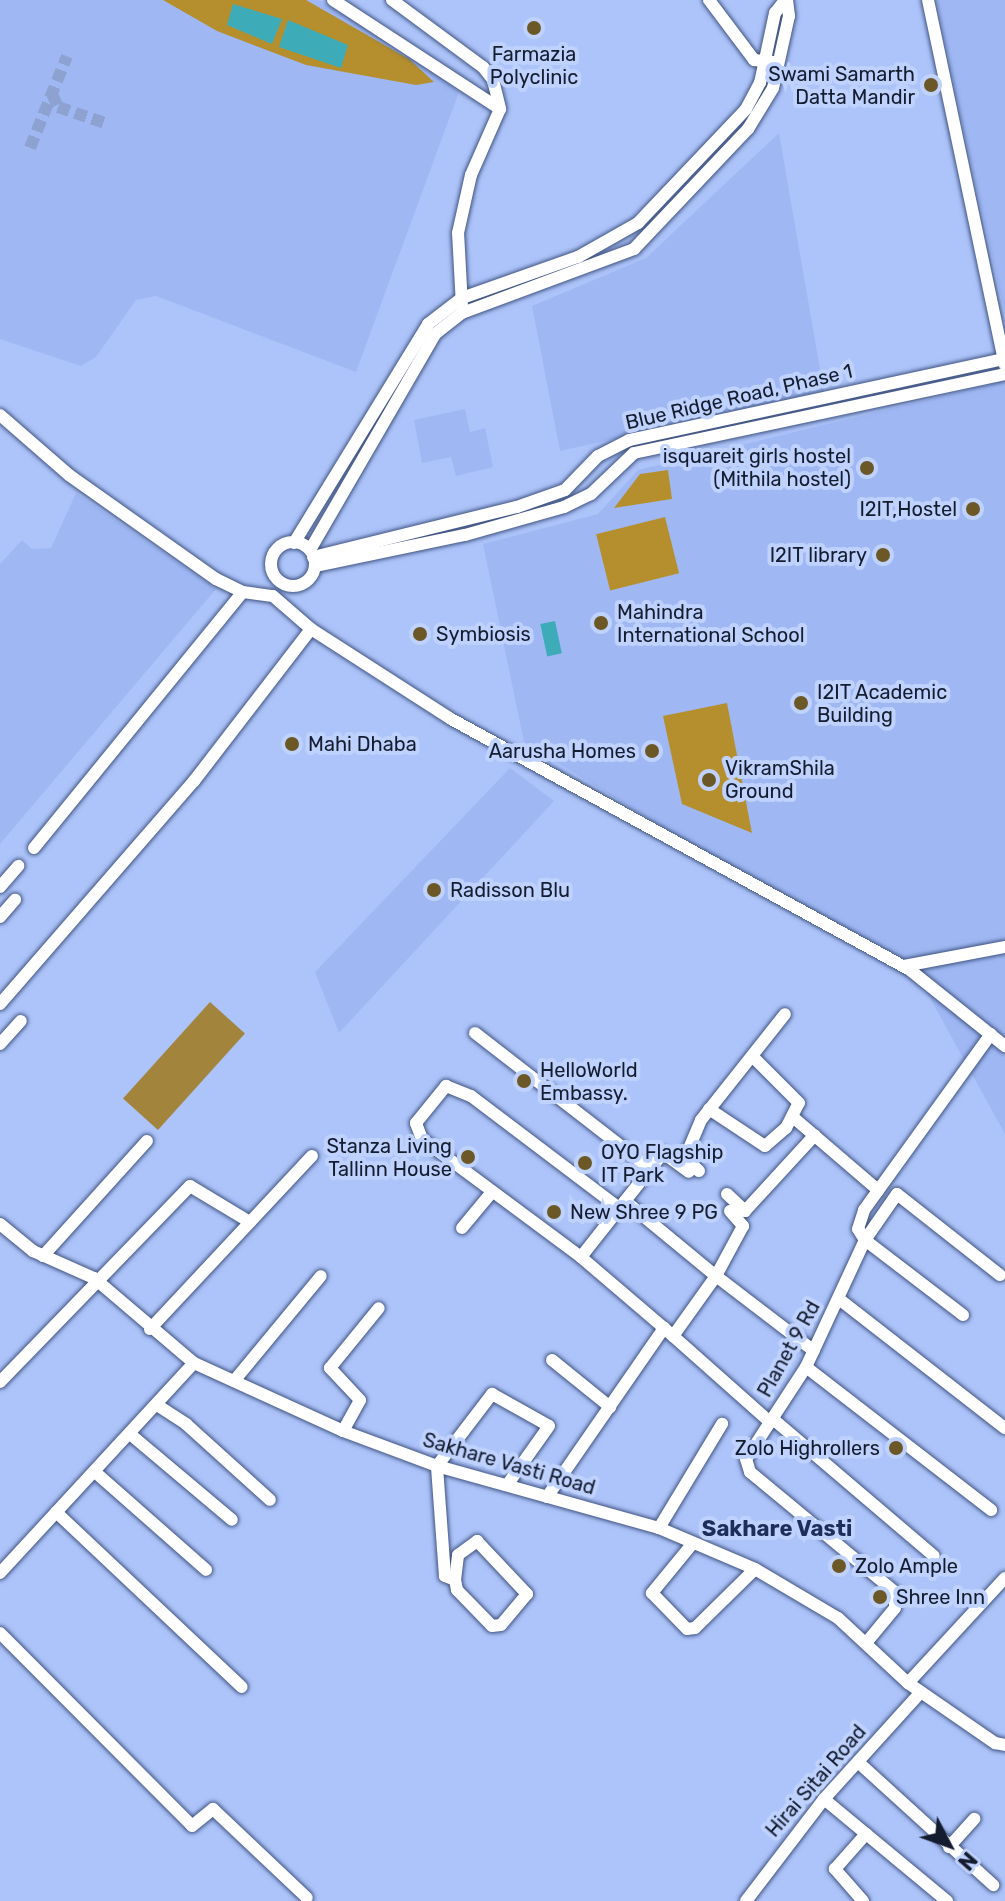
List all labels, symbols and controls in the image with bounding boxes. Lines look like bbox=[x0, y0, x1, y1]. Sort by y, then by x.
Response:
marker: Farmazia Polyclinic bbox=[523, 17, 545, 39]
place label: Farmazia Polyclinic bbox=[490, 42, 578, 89]
place label: Swami Samarth Datta Mandir bbox=[768, 62, 915, 109]
marker: Swami Samarth Datta Mandir bbox=[922, 76, 940, 94]
street label: Blue Ridge Road, Phase 1 bbox=[623, 359, 855, 435]
place label: isquareit girls hostel (Mithila hostel) bbox=[663, 444, 851, 491]
marker: isquareit girls hostel (Mithila hostel) bbox=[858, 459, 876, 477]
place label: I2IT,Hostel bbox=[859, 497, 957, 521]
marker: I2IT,Hostel bbox=[964, 500, 982, 518]
place label: I2IT library bbox=[769, 543, 867, 567]
marker: I2IT library bbox=[874, 546, 892, 564]
place label: Mahindra International School bbox=[617, 600, 805, 647]
marker: Mahindra International School bbox=[592, 614, 610, 632]
place label: Symbiosis bbox=[436, 622, 531, 646]
marker: Symbiosis bbox=[411, 625, 429, 643]
place label: I2IT Academic Building bbox=[817, 680, 948, 727]
marker: I2IT Academic Building bbox=[792, 694, 810, 712]
place label: Mahi Dhaba bbox=[308, 732, 417, 756]
marker: Mahi Dhaba bbox=[283, 735, 301, 753]
place label: Aarusha Homes bbox=[489, 739, 636, 763]
marker: Aarusha Homes bbox=[643, 742, 661, 760]
place label: VikramShila Ground bbox=[725, 756, 835, 803]
marker: VikramShila Ground bbox=[700, 771, 718, 789]
place label: Radisson Blu bbox=[450, 878, 570, 902]
marker: Radisson Blu bbox=[425, 881, 443, 899]
place label: HelloWorld Embassy. bbox=[540, 1058, 638, 1105]
marker: HelloWorld Embassy. bbox=[515, 1072, 533, 1090]
place label: Stanza Living Tallinn House bbox=[326, 1134, 452, 1181]
place label: OYO Flagship IT Park bbox=[601, 1140, 723, 1187]
marker: Stanza Living Tallinn House bbox=[459, 1148, 477, 1166]
marker: OYO Flagship IT Park bbox=[576, 1154, 594, 1172]
place label: New Shree 9 PG bbox=[570, 1200, 718, 1224]
marker: New Shree 9 PG bbox=[545, 1203, 563, 1221]
street label: Planet 9 Rd bbox=[753, 1297, 825, 1401]
street label: Sakhare Vasti Road bbox=[420, 1428, 598, 1500]
place label: Zolo Highrollers bbox=[735, 1436, 880, 1460]
marker: Zolo Highrollers bbox=[887, 1439, 905, 1457]
district label: Sakhare Vasti bbox=[702, 1516, 852, 1542]
place label: Zolo Ample bbox=[855, 1554, 959, 1578]
marker: Zolo Ample bbox=[830, 1557, 848, 1575]
place label: Shree Inn bbox=[896, 1585, 985, 1609]
marker: Shree Inn bbox=[871, 1588, 889, 1606]
street label: Hirai Sitai Road bbox=[761, 1720, 871, 1842]
north arrow bbox=[909, 1805, 989, 1885]
text: N bbox=[952, 1846, 983, 1876]

